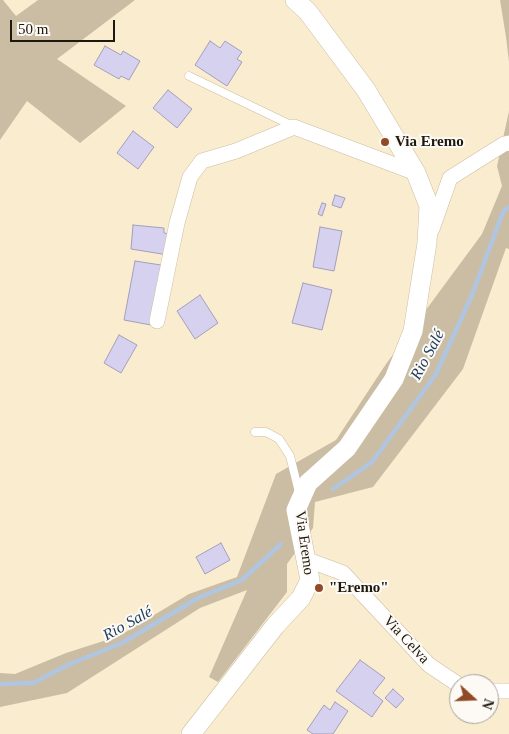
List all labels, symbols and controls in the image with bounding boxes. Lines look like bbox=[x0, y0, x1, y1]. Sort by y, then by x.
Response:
scale bar bbox=[12, 10, 118, 42]
text: 50 m bbox=[18, 21, 48, 37]
place label: Via Eremo bbox=[395, 133, 464, 151]
marker: Via Eremo bbox=[379, 136, 391, 148]
water label: Rio Salé bbox=[407, 327, 449, 383]
street label: Via Eremo bbox=[291, 510, 317, 576]
place label: "Eremo" bbox=[329, 579, 389, 597]
marker: "Eremo" bbox=[313, 582, 325, 594]
water label: Rio Salé bbox=[100, 603, 156, 645]
street label: Via Celva bbox=[379, 612, 433, 668]
north arrow bbox=[449, 674, 499, 724]
text: N bbox=[479, 697, 496, 711]

